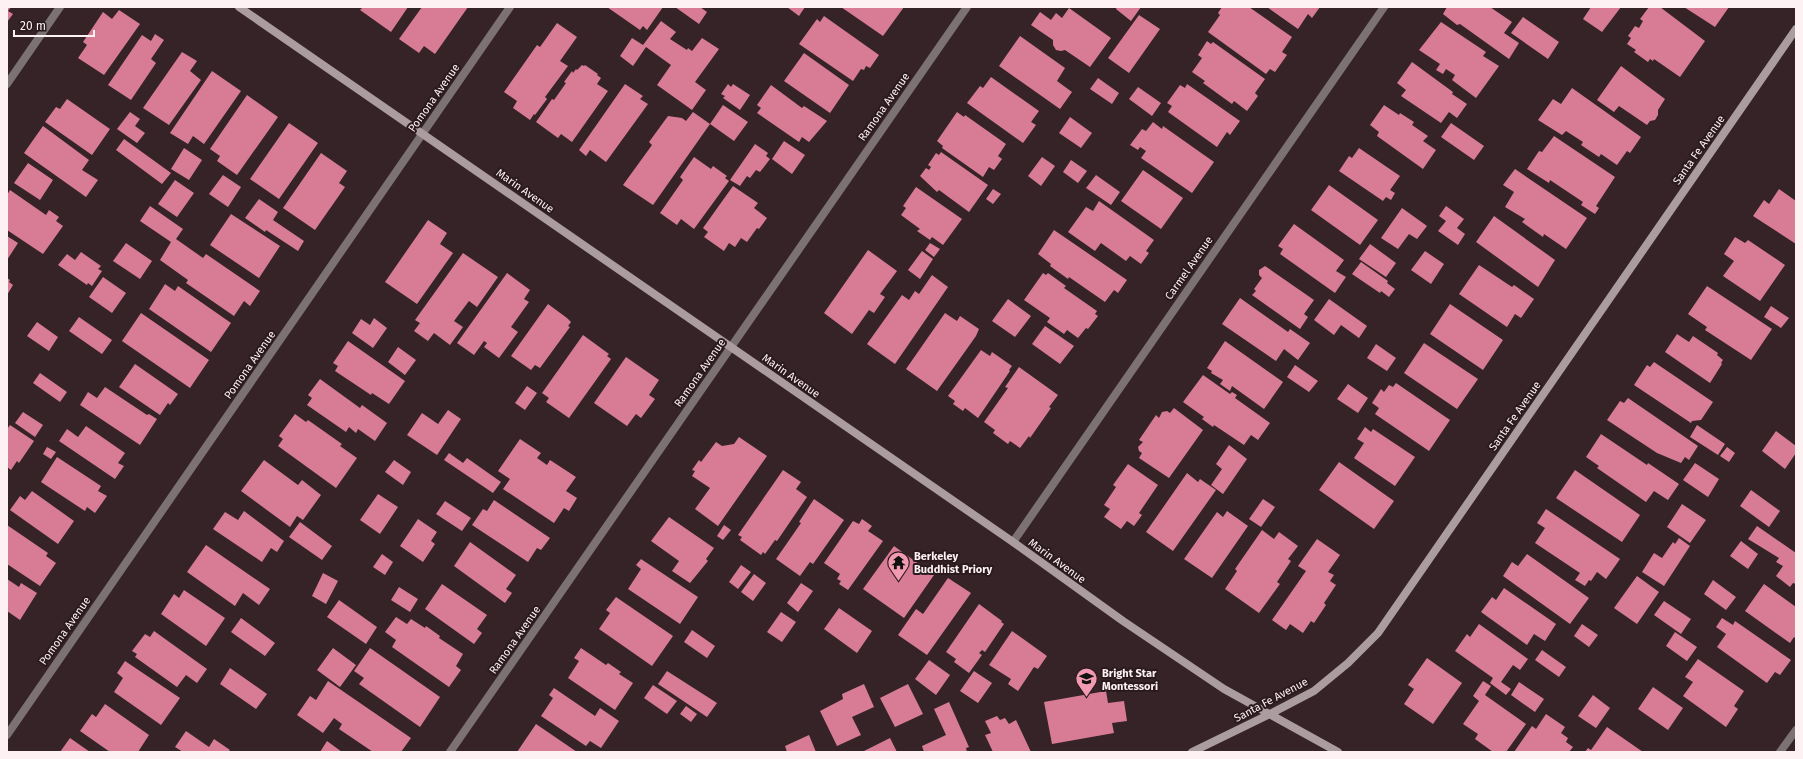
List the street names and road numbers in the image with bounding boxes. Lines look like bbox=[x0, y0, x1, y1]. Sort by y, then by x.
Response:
street label: Pomona Avenue bbox=[406, 61, 462, 135]
street label: Ramona Avenue bbox=[856, 70, 912, 144]
street label: Santa Fe Avenue bbox=[1670, 113, 1728, 187]
street label: Marin Avenue bbox=[494, 166, 556, 216]
street label: Carmel Avenue bbox=[1162, 234, 1216, 302]
street label: Pomona Avenue bbox=[222, 328, 278, 402]
street label: Ramona Avenue bbox=[672, 336, 728, 410]
street label: Marin Avenue bbox=[760, 351, 822, 401]
street label: Santa Fe Avenue bbox=[1486, 379, 1544, 453]
street label: Marin Avenue bbox=[1026, 536, 1088, 586]
street label: Pomona Avenue bbox=[37, 594, 93, 668]
street label: Ramona Avenue bbox=[487, 603, 543, 677]
street label: Santa Fe Avenue bbox=[1232, 675, 1310, 725]

